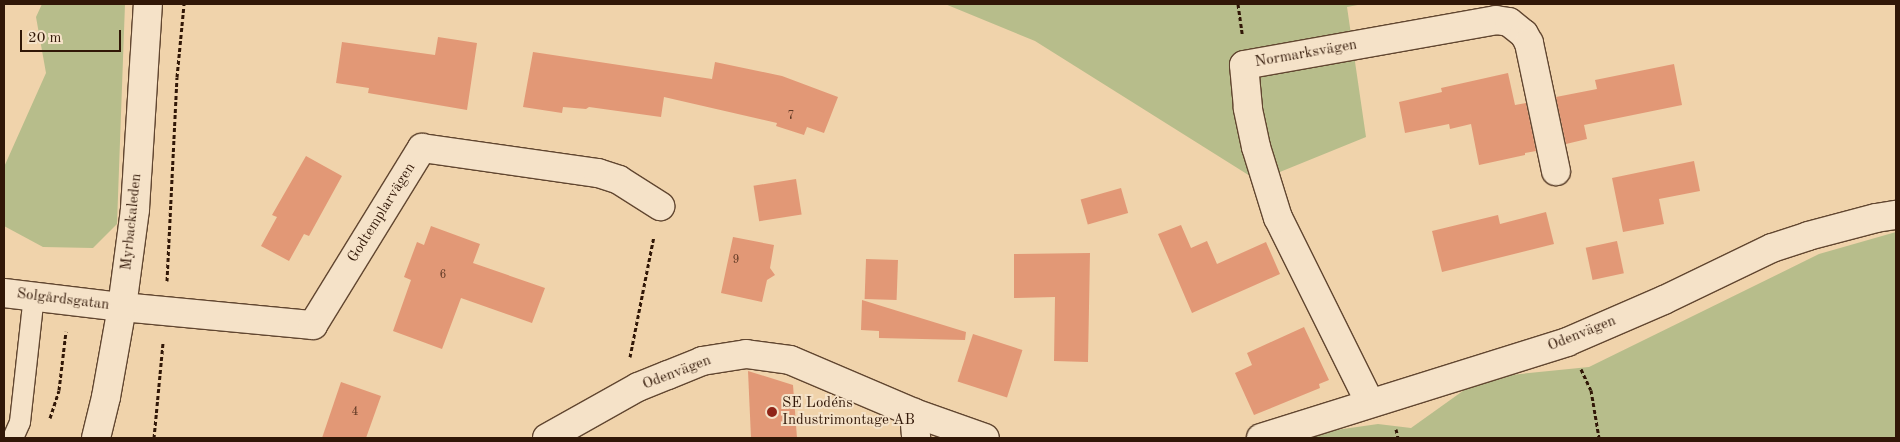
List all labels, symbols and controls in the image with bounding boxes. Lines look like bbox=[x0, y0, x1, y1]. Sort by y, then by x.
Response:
scale bar bbox=[22, 20, 124, 52]
text: 20 m bbox=[28, 31, 62, 46]
street label: Normarksvägen bbox=[1254, 36, 1358, 72]
house number: 7 bbox=[788, 110, 794, 124]
street label: Godtemplarvägen bbox=[344, 160, 420, 266]
street label: Myrbackaleden bbox=[118, 173, 146, 271]
house number: 9 bbox=[733, 254, 739, 268]
house number: 6 bbox=[440, 269, 446, 283]
street label: Solgårdsgatan bbox=[16, 285, 110, 315]
street label: Odenvägen bbox=[1545, 312, 1619, 356]
street label: Odenvägen bbox=[640, 352, 714, 394]
place label: SE Lodéns Industrimontage AB bbox=[782, 394, 915, 429]
house number: 4 bbox=[352, 406, 358, 420]
marker: SE Lodéns Industrimontage AB bbox=[766, 406, 778, 418]

